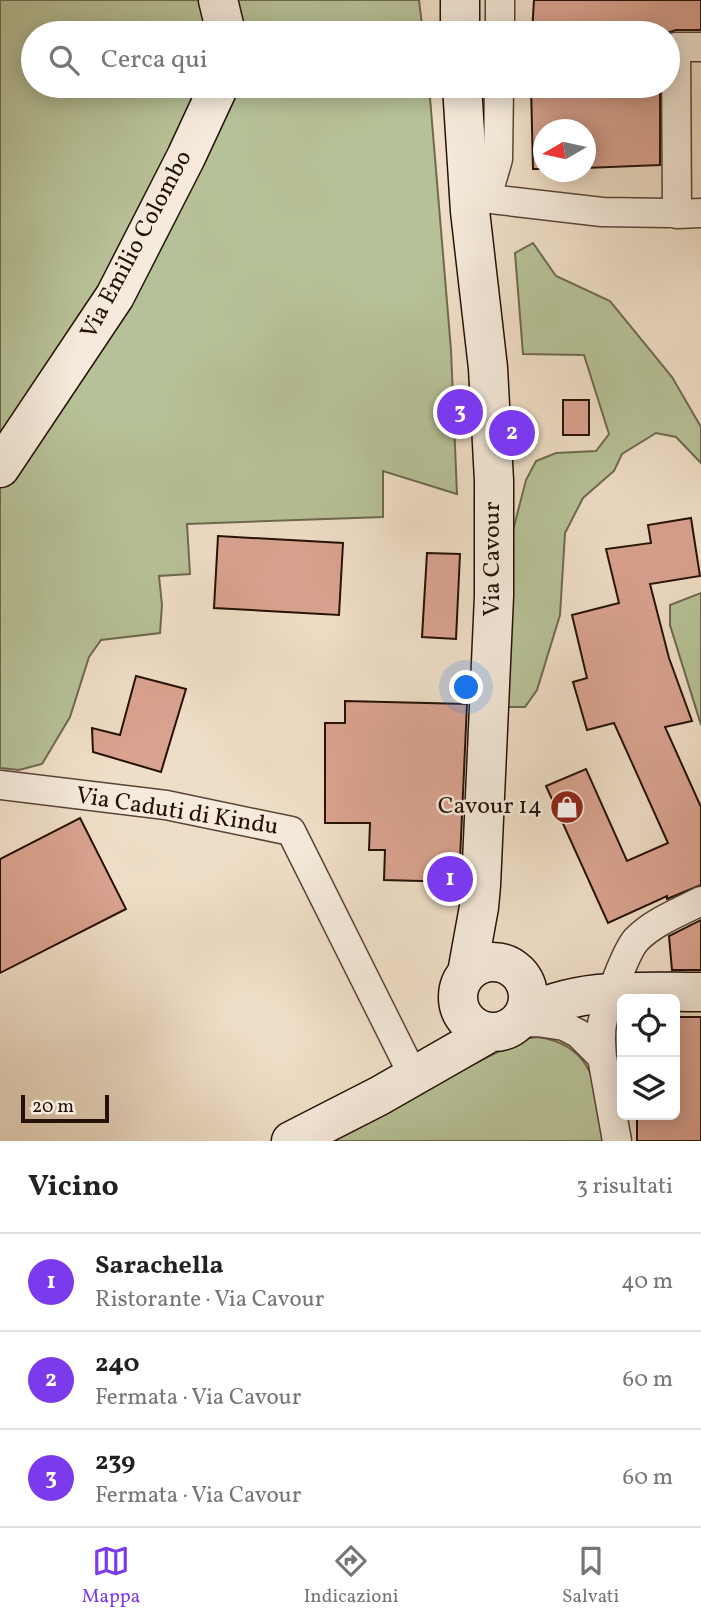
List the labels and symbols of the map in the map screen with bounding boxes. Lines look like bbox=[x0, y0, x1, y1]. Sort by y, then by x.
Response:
north arrow bbox=[533, 119, 596, 182]
street label: Via Emilio Colombo bbox=[73, 145, 201, 345]
pin: 3 bbox=[437, 386, 483, 438]
pin: 2 bbox=[489, 407, 535, 459]
street label: Via Cavour bbox=[476, 502, 510, 616]
your location bbox=[449, 670, 483, 704]
street label: Via Caduti di Kindu bbox=[73, 779, 281, 845]
shop icon: Cavour 14 bbox=[548, 788, 586, 826]
place label: Cavour 14 bbox=[438, 790, 542, 824]
pin: 1 bbox=[427, 853, 473, 905]
scale bar bbox=[21, 1092, 108, 1124]

